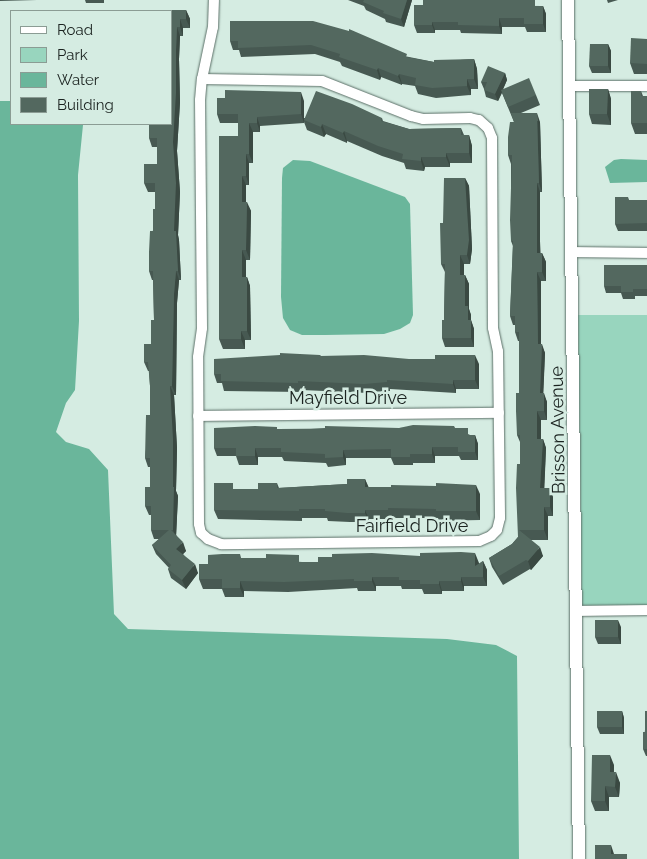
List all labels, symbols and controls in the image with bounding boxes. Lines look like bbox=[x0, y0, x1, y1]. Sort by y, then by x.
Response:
legend bbox=[10, 10, 172, 125]
text: Road bbox=[57, 21, 93, 39]
text: Park bbox=[57, 46, 88, 64]
text: Water bbox=[57, 71, 99, 89]
text: Building bbox=[57, 96, 114, 114]
street label: Brisson Avenue bbox=[546, 366, 570, 494]
street label: Mayfield Drive bbox=[289, 387, 407, 409]
street label: Fairfield Drive bbox=[356, 515, 468, 537]

